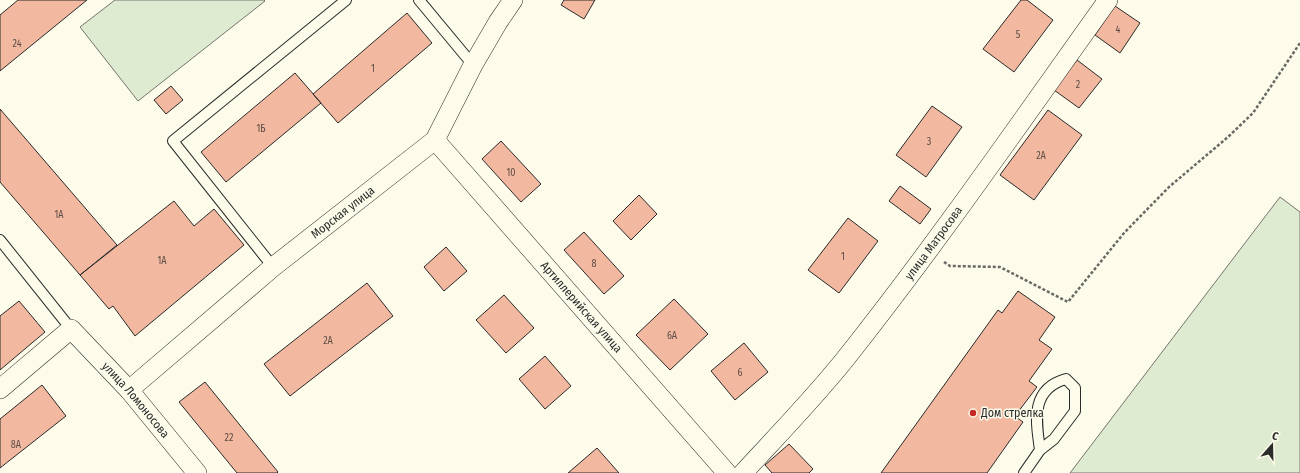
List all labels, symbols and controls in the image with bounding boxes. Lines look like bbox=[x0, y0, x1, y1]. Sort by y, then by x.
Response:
house number: 4 bbox=[1116, 24, 1121, 36]
house number: 5 bbox=[1016, 29, 1021, 41]
house number: 24 bbox=[12, 38, 22, 50]
house number: 1 bbox=[371, 63, 375, 75]
house number: 2 bbox=[1076, 79, 1081, 91]
house number: 1Б bbox=[256, 123, 266, 135]
house number: 3 bbox=[927, 136, 932, 148]
house number: 2А bbox=[1036, 150, 1047, 162]
house number: 10 bbox=[506, 167, 516, 179]
street label: Морская улица bbox=[308, 183, 377, 241]
street label: улица Матросова bbox=[902, 203, 965, 282]
house number: 1А bbox=[54, 209, 64, 221]
house number: 1 bbox=[841, 251, 845, 263]
house number: 1А bbox=[157, 255, 167, 267]
street label: Артиллерийская улица bbox=[538, 258, 625, 355]
house number: 8 bbox=[592, 258, 597, 270]
house number: 6А bbox=[667, 330, 678, 342]
house number: 2А bbox=[323, 335, 334, 347]
street label: улица Ломоносова bbox=[99, 359, 172, 441]
house number: 6 bbox=[738, 367, 743, 379]
place label: Дом стрелка bbox=[980, 406, 1044, 420]
marker: Дом стрелка bbox=[968, 408, 978, 418]
north arrow bbox=[1252, 425, 1292, 465]
text: С bbox=[1270, 429, 1280, 443]
house number: 22 bbox=[225, 432, 234, 444]
house number: 8А bbox=[11, 439, 22, 451]

